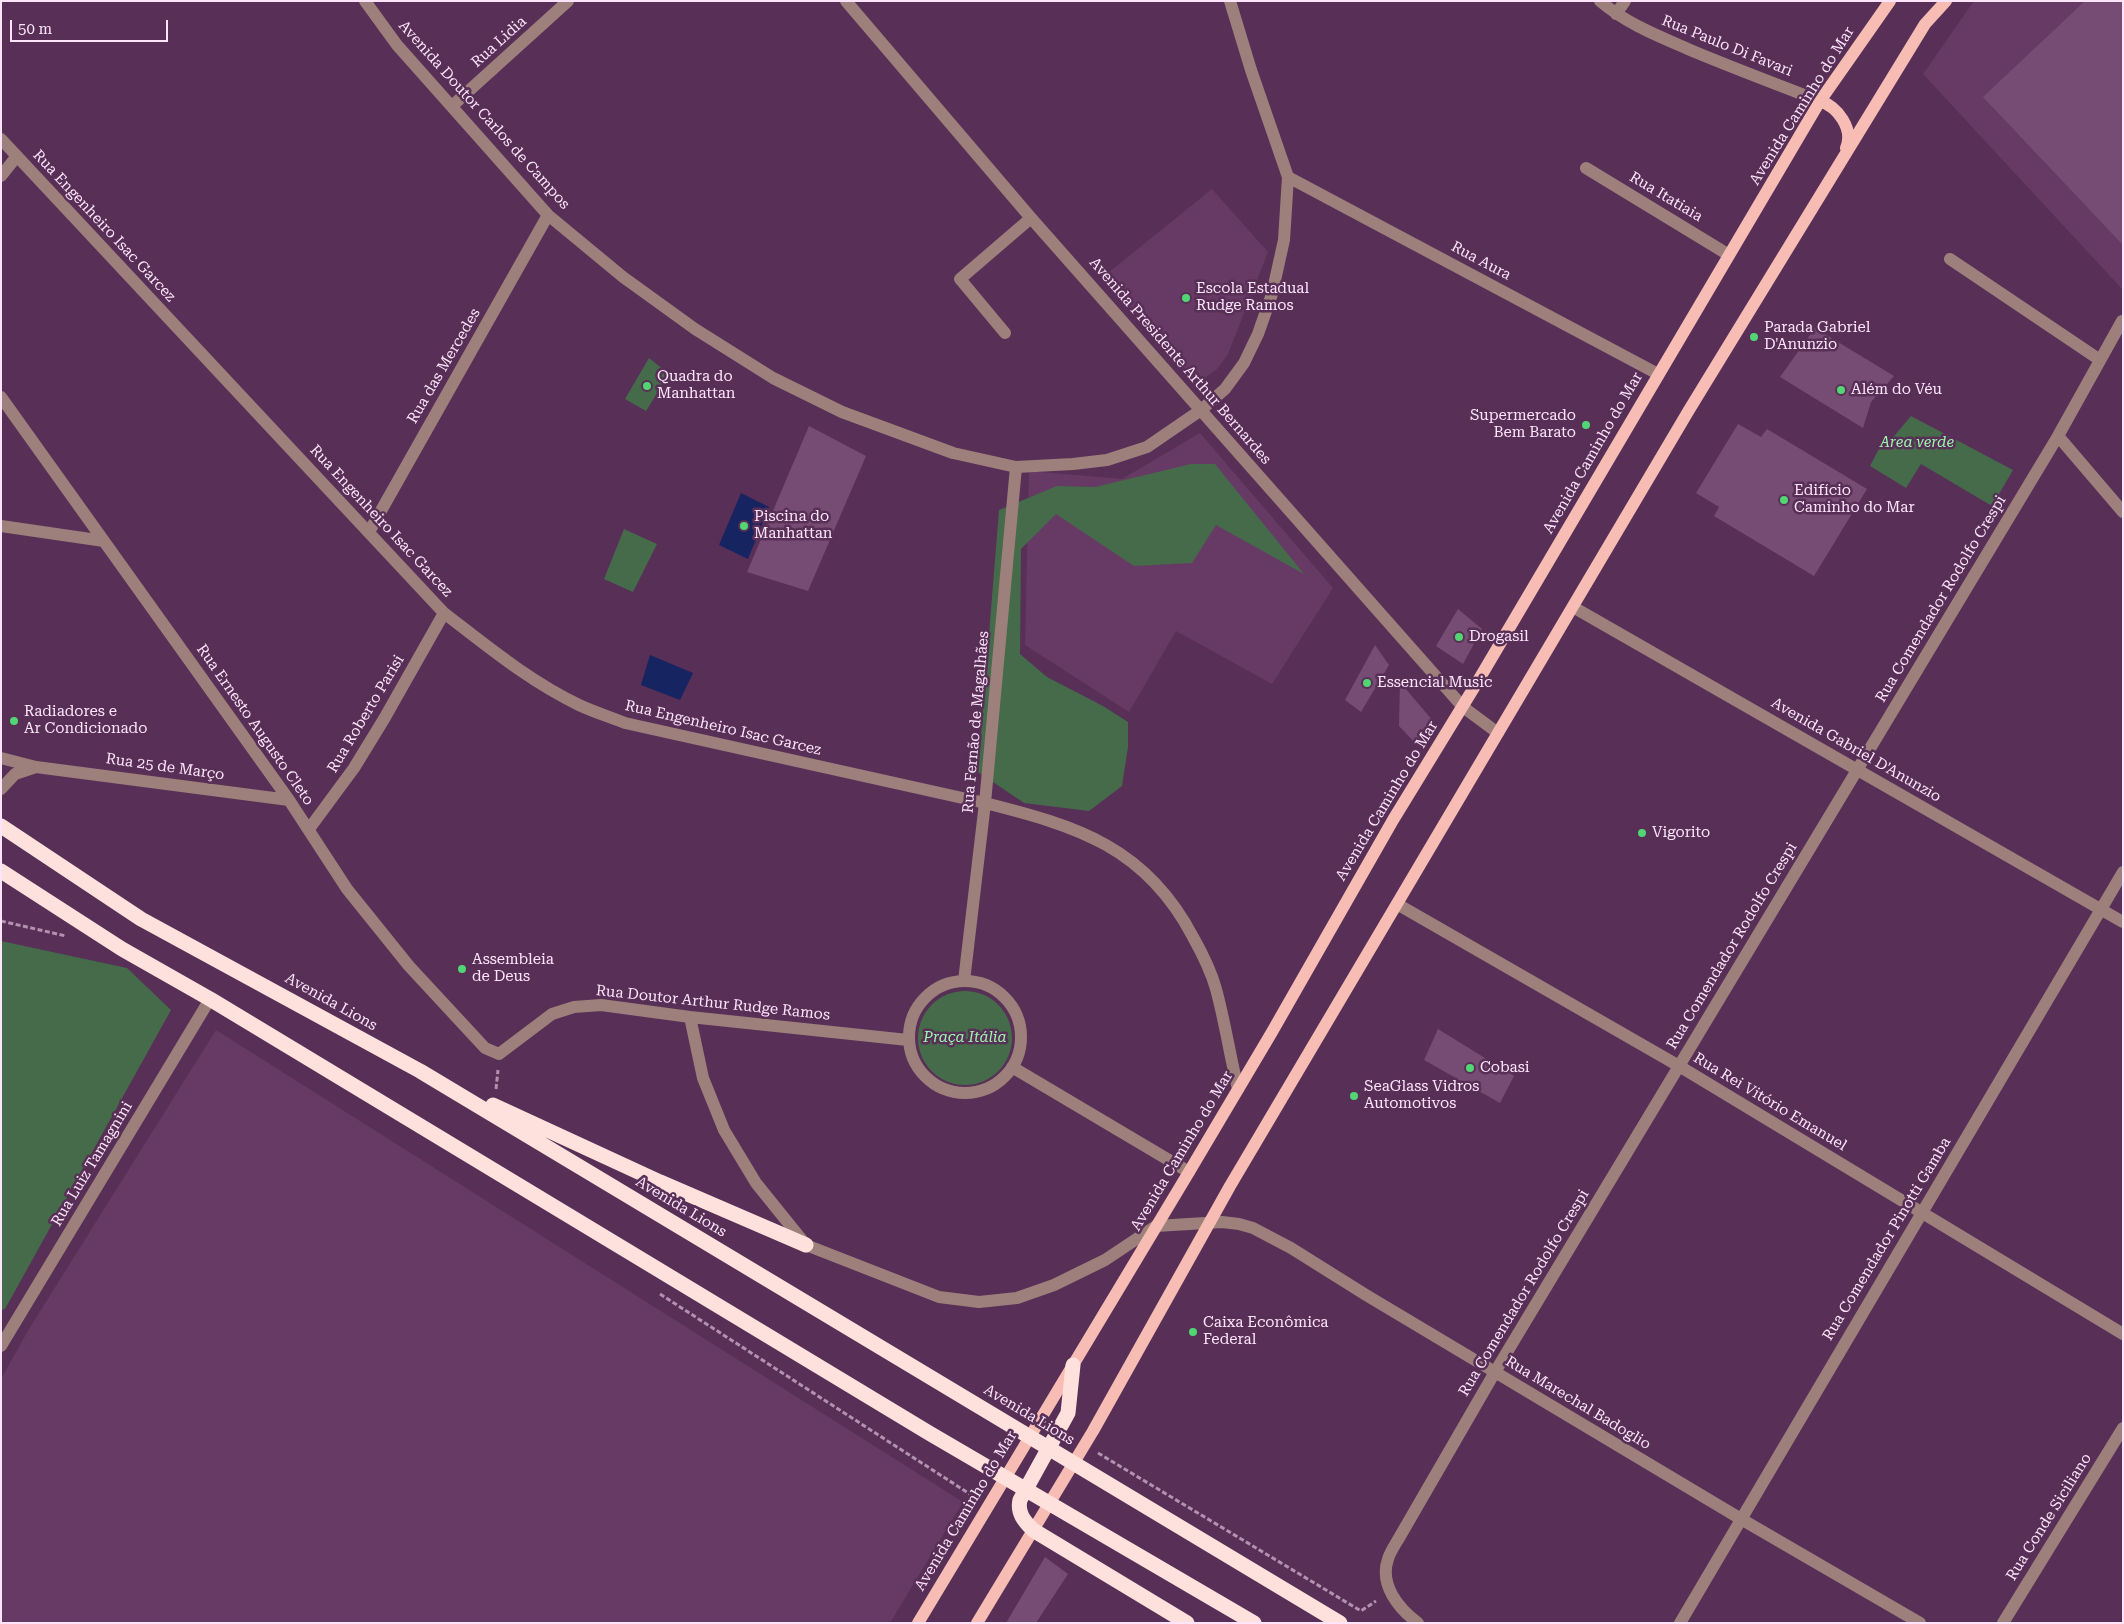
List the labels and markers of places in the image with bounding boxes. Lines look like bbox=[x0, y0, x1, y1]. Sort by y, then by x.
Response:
place label: Escola Estadual Rudge Ramos bbox=[1196, 280, 1309, 315]
marker: Escola Estadual Rudge Ramos bbox=[1180, 292, 1192, 304]
place label: Parada Gabriel D'Anunzio bbox=[1764, 319, 1870, 354]
marker: Parada Gabriel D'Anunzio bbox=[1748, 331, 1760, 343]
place label: Quadra do Manhattan bbox=[657, 368, 735, 403]
marker: Quadra do Manhattan bbox=[641, 380, 653, 392]
place label: Além do Véu bbox=[1851, 381, 1942, 399]
marker: Além do Véu bbox=[1835, 384, 1847, 396]
place label: Supermercado Bem Barato bbox=[1470, 407, 1576, 442]
marker: Supermercado Bem Barato bbox=[1580, 419, 1592, 431]
place label: Edifício Caminho do Mar bbox=[1794, 482, 1915, 517]
marker: Edifício Caminho do Mar bbox=[1778, 494, 1790, 506]
place label: Piscina do Manhattan bbox=[754, 508, 832, 543]
marker: Piscina do Manhattan bbox=[738, 520, 750, 532]
place label: Drogasil bbox=[1469, 628, 1529, 646]
marker: Drogasil bbox=[1453, 631, 1465, 643]
place label: Essencial Music bbox=[1377, 674, 1492, 692]
marker: Essencial Music bbox=[1361, 677, 1373, 689]
place label: Radiadores e Ar Condicionado bbox=[24, 703, 147, 738]
marker: Radiadores e Ar Condicionado bbox=[8, 715, 20, 727]
place label: Vigorito bbox=[1652, 824, 1710, 842]
marker: Vigorito bbox=[1636, 827, 1648, 839]
place label: Assembleia de Deus bbox=[472, 951, 554, 986]
marker: Assembleia de Deus bbox=[456, 963, 468, 975]
place label: Cobasi bbox=[1480, 1059, 1530, 1077]
marker: Cobasi bbox=[1464, 1062, 1476, 1074]
place label: SeaGlass Vidros Automotivos bbox=[1364, 1078, 1479, 1113]
marker: SeaGlass Vidros Automotivos bbox=[1348, 1090, 1360, 1102]
place label: Caixa Econômica Federal bbox=[1203, 1314, 1328, 1349]
marker: Caixa Econômica Federal bbox=[1187, 1326, 1199, 1338]

